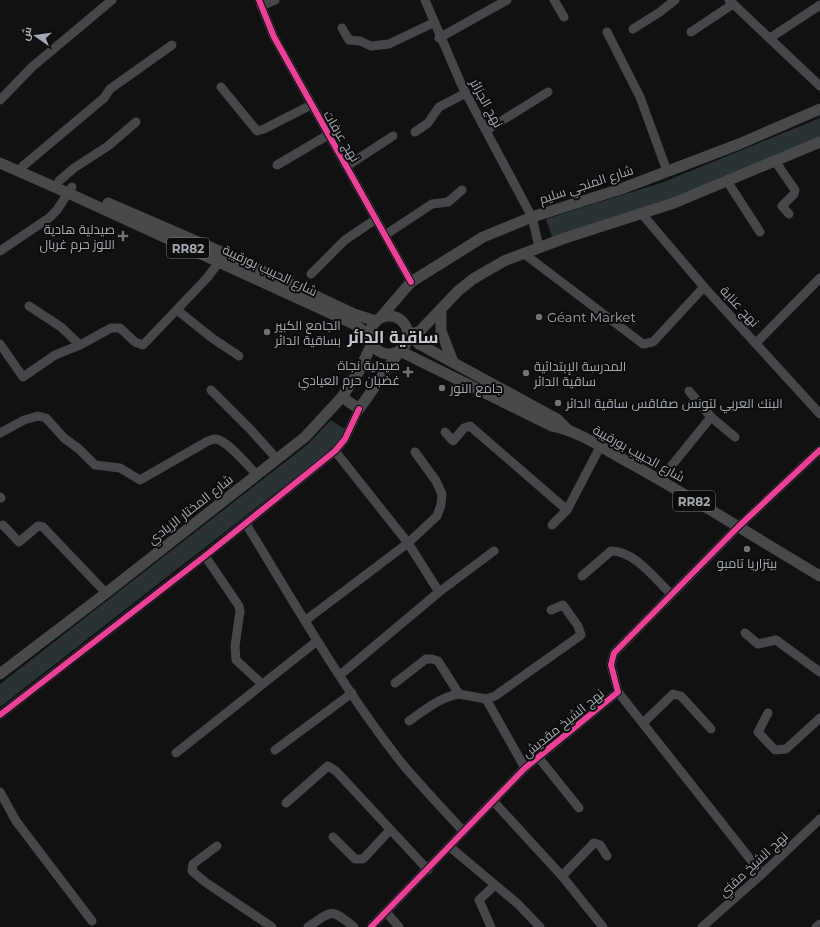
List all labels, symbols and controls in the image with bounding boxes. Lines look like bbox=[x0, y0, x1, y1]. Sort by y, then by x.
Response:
north arrow bbox=[16, 16, 56, 56]
text: ش bbox=[18, 25, 35, 42]
street label: نهج الجزائر bbox=[466, 75, 507, 131]
street label: نهج عرفات bbox=[320, 107, 364, 165]
street label: شارع المنجي سليم bbox=[537, 161, 636, 210]
place label: صيدلية هادية اللوز حرم غربال bbox=[39, 221, 115, 254]
marker: صيدلية هادية اللوز حرم غربال bbox=[118, 231, 128, 241]
road number: RR82 bbox=[167, 238, 209, 258]
street label: شارع الحبيب بورقيبة bbox=[220, 241, 320, 300]
street label: نهج عنابة bbox=[716, 282, 763, 330]
place label: Géant Market bbox=[547, 309, 636, 325]
marker: Géant Market bbox=[534, 312, 544, 322]
place label: الجامع الكبير بساقية الدائر bbox=[274, 317, 341, 348]
marker: الجامع الكبير بساقية الدائر bbox=[262, 327, 272, 337]
district label: ساقية الدائر bbox=[346, 327, 439, 347]
place label: صيدلية نجاة غضبان حرم العيادي bbox=[298, 357, 400, 391]
place label: المدرسة الإبتدائية ساقية الدائر bbox=[533, 358, 626, 389]
marker: صيدلية نجاة غضبان حرم العيادي bbox=[403, 367, 413, 377]
marker: المدرسة الإبتدائية ساقية الدائر bbox=[521, 368, 531, 378]
place label: جامع النور bbox=[449, 380, 503, 397]
marker: جامع النور bbox=[437, 383, 447, 393]
place label: البنك العربي لتونس صفاقس ساقية الدائر bbox=[565, 395, 783, 414]
marker: البنك العربي لتونس صفاقس ساقية الدائر bbox=[553, 398, 563, 408]
street label: شارع الحبيب بورقيبة bbox=[590, 421, 688, 486]
street label: شارع المختار الزيادي bbox=[144, 471, 238, 550]
road number: RR82 bbox=[673, 491, 715, 511]
marker: بيتزاريا تامبو bbox=[742, 544, 752, 554]
place label: بيتزاريا تامبو bbox=[717, 555, 777, 571]
street label: نهج الشيخ مقديش bbox=[519, 685, 608, 762]
street label: نهج الشيخ مقني bbox=[715, 828, 793, 902]

